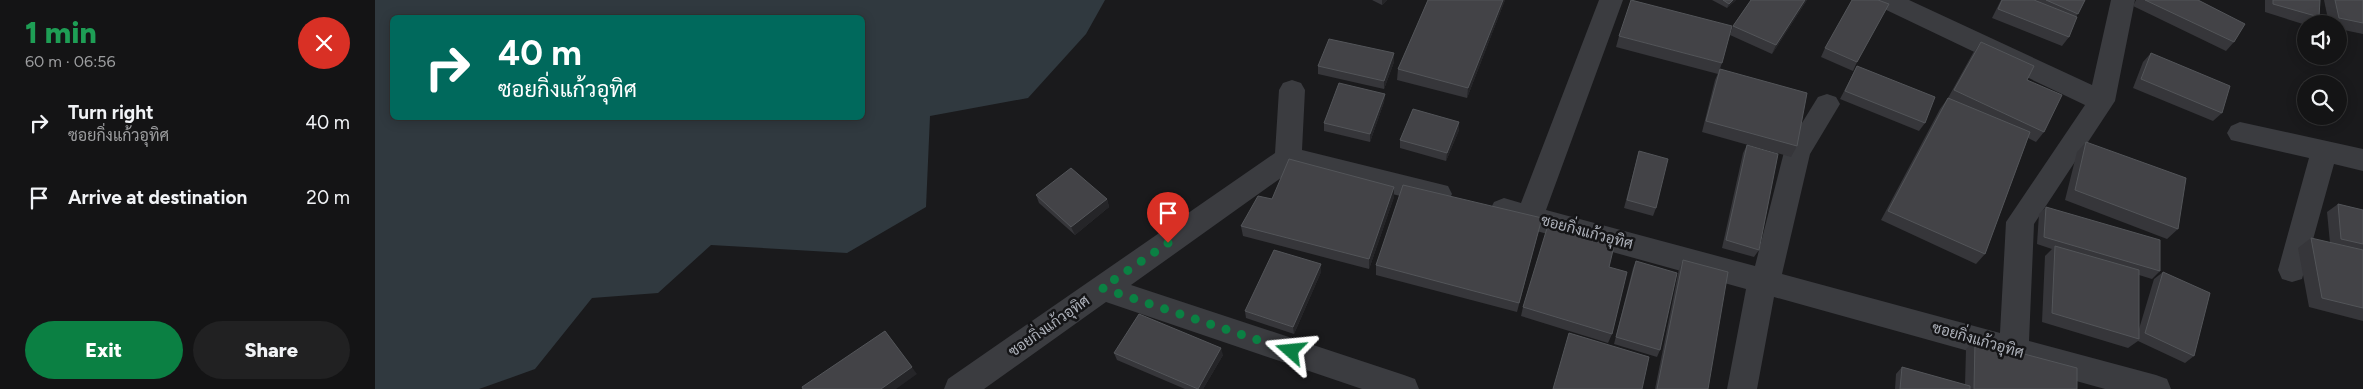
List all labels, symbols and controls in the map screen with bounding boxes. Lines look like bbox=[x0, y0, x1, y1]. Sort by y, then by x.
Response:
text: 1 min bbox=[25, 14, 97, 51]
map controls bbox=[2297, 15, 2347, 125]
button: sound bbox=[2297, 15, 2347, 65]
button: close bbox=[298, 17, 350, 69]
text: 40 m bbox=[498, 32, 582, 74]
icon: right bbox=[415, 35, 480, 100]
text: 60 m · 06:56 bbox=[25, 52, 115, 71]
button: search bbox=[2297, 75, 2347, 125]
text: ซอยกิ่งแก้วอุทิศ bbox=[498, 76, 637, 103]
text: Turn right bbox=[68, 101, 154, 124]
icon: right bbox=[25, 109, 53, 137]
text: 40 m bbox=[305, 111, 350, 134]
text: ซอยกิ่งแก้วอุทิศ bbox=[68, 126, 169, 145]
icon: arrive bbox=[25, 184, 53, 212]
text: Arrive at destination bbox=[68, 186, 247, 209]
text: 20 m bbox=[306, 186, 350, 209]
pin bbox=[1147, 192, 1189, 243]
icon: arrive bbox=[1154, 199, 1182, 227]
street label: ซอยกิ่งแก้วอุทิศ bbox=[1538, 206, 1636, 255]
street label: ซอยกิ่งแก้วอุทิศ bbox=[1002, 287, 1094, 362]
street label: ซอยกิ่งแก้วอุทิศ bbox=[1929, 313, 2027, 364]
button: Exit bbox=[25, 321, 183, 379]
button: Share bbox=[193, 321, 350, 379]
position arrow bbox=[1264, 324, 1316, 376]

